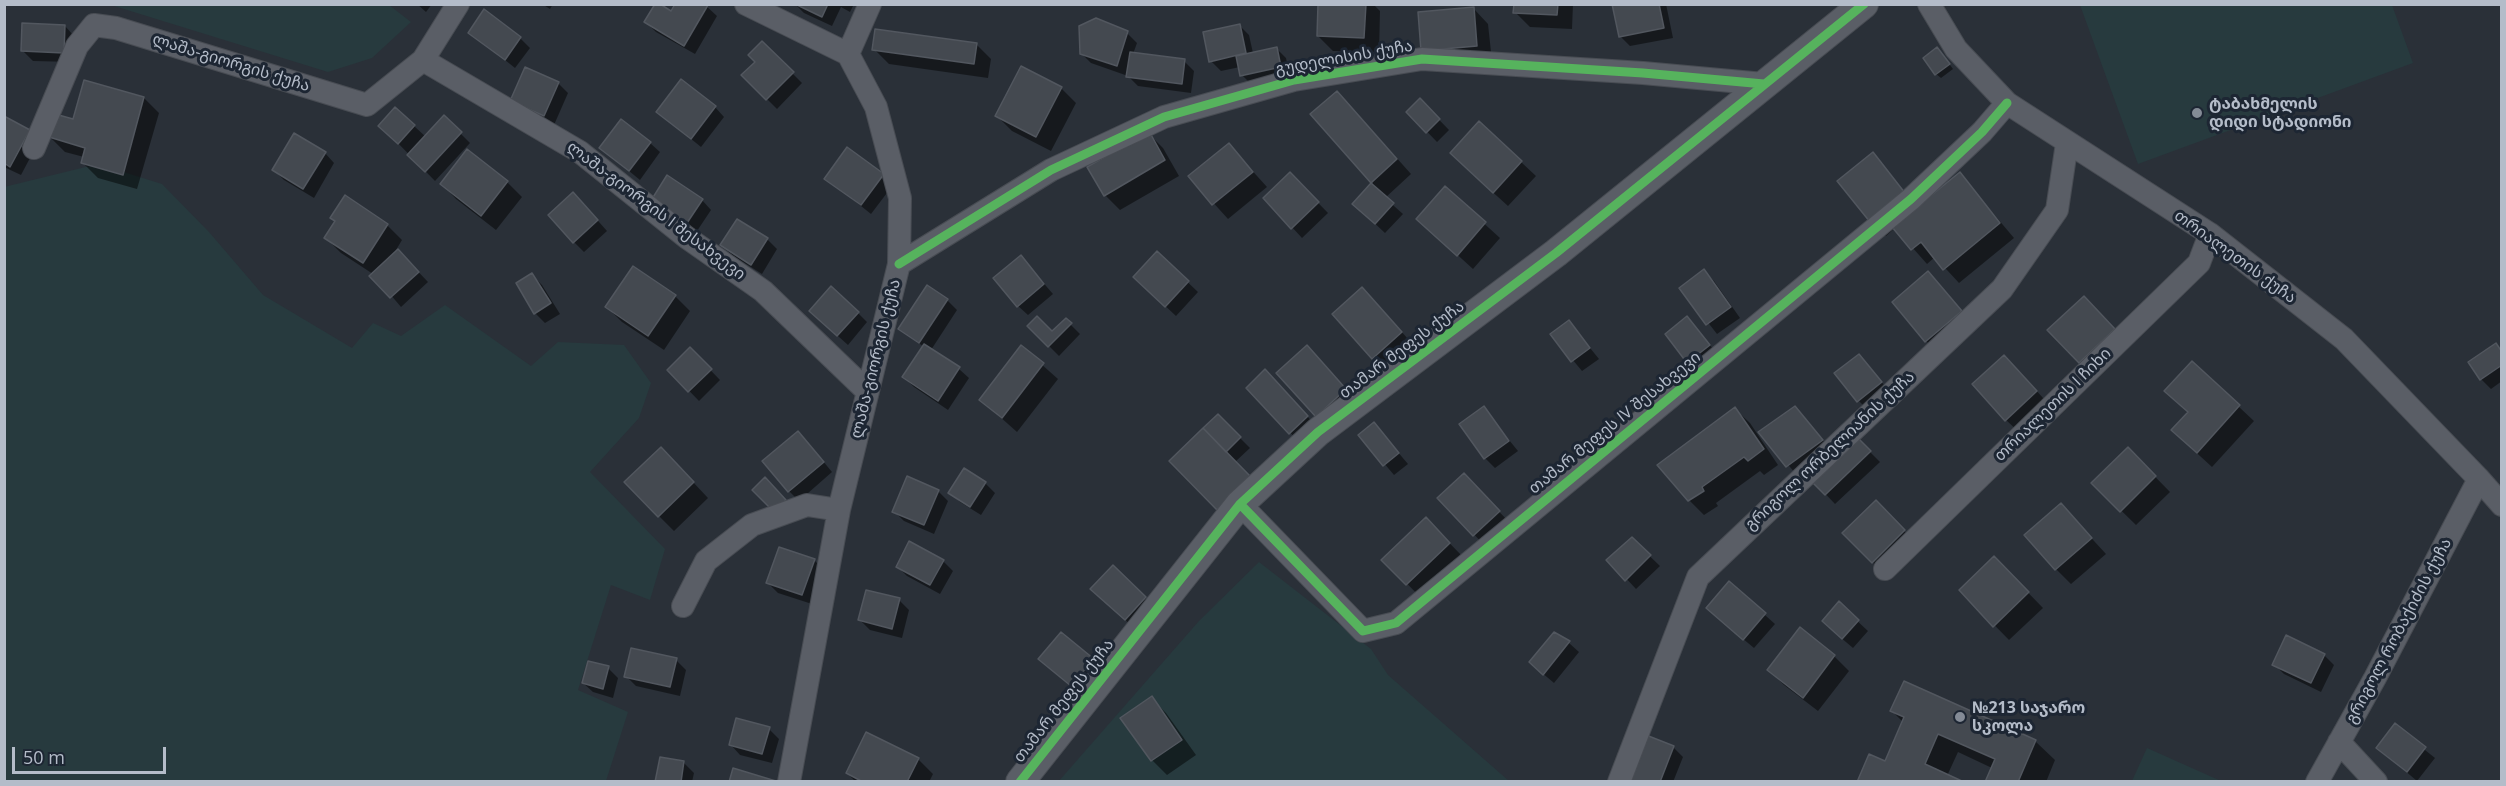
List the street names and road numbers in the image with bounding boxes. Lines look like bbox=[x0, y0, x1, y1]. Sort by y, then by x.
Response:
street label: ლაშა-გიორგის ქუჩა bbox=[150, 30, 312, 96]
street label: გუდელისის ქუჩა bbox=[1274, 36, 1414, 80]
street label: ლაშა-გიორგის I შესახვევი bbox=[563, 138, 749, 284]
street label: თრიალეთის ქუჩა bbox=[2170, 206, 2300, 308]
street label: ლაშა-გიორგის ქუჩა bbox=[847, 277, 905, 441]
street label: თამარ მეფეს ქუჩა bbox=[1336, 297, 1468, 403]
street label: თრიალეთის I ჩიხი bbox=[1991, 344, 2115, 466]
street label: თამარ მეფეს IV შესახვევი bbox=[1525, 348, 1705, 498]
street label: გრიგოლ ორბელიანის ქუჩა bbox=[1741, 367, 1919, 535]
street label: გრიგოლ რობაქიძის ქუჩა bbox=[2342, 535, 2456, 727]
street label: თამარ მეფეს ქუჩა bbox=[1010, 635, 1118, 767]

